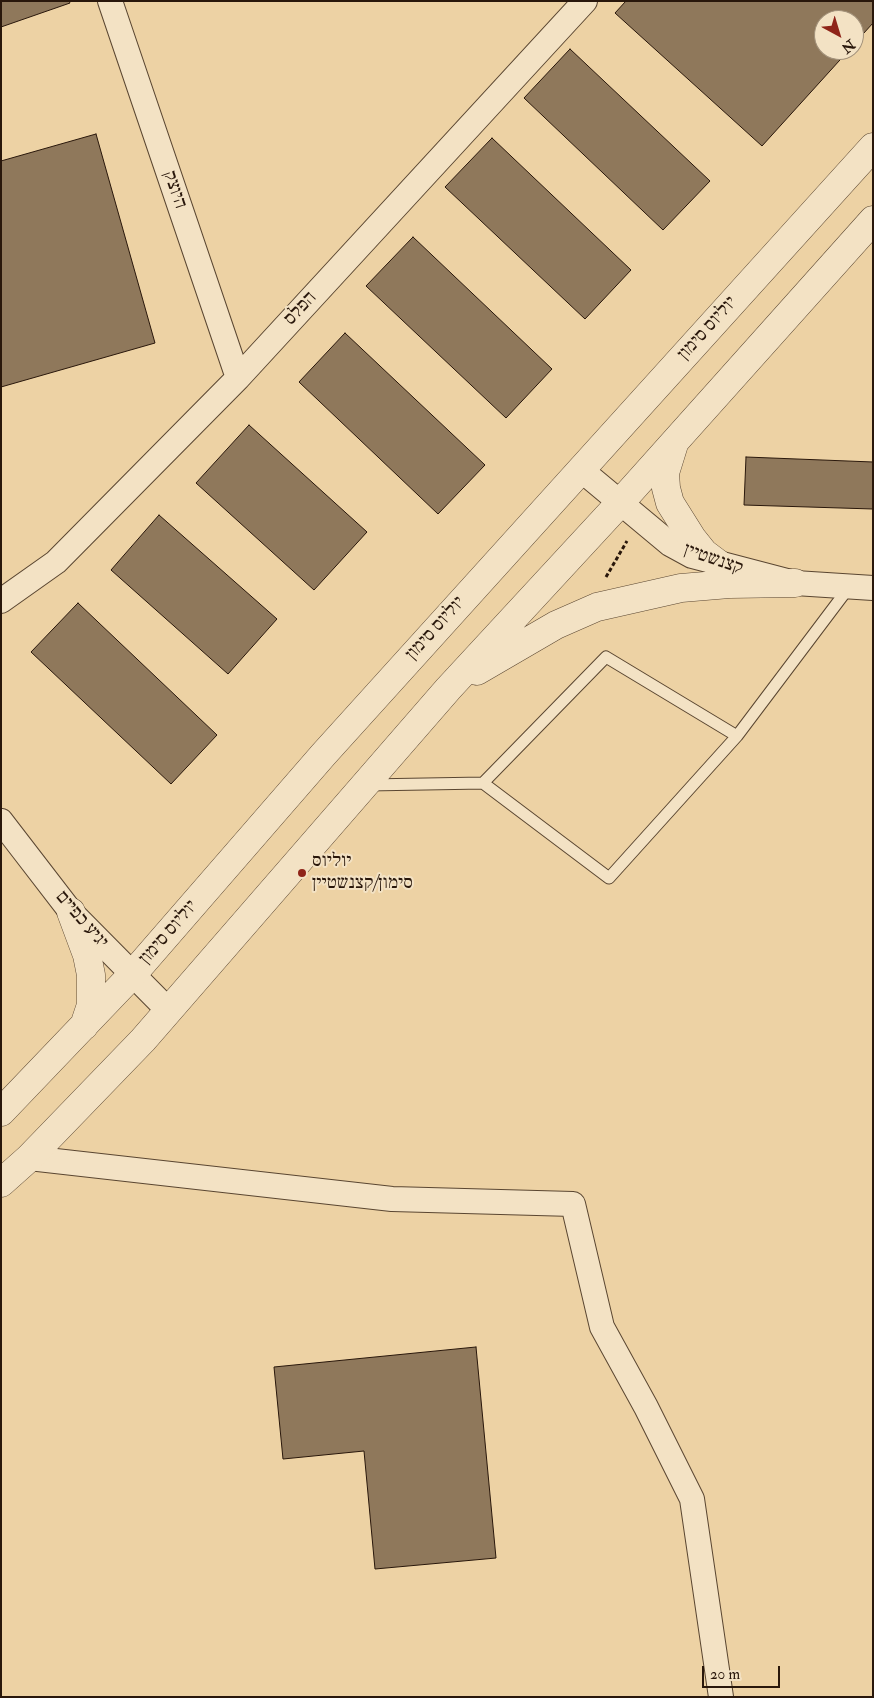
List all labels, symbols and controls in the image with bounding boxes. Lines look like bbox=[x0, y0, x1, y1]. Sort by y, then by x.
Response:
north arrow bbox=[814, 10, 864, 60]
text: N bbox=[838, 36, 858, 57]
street label: היוצק bbox=[157, 168, 191, 212]
street label: הפלס bbox=[280, 287, 322, 331]
street label: יוליוס סימון bbox=[673, 292, 743, 366]
street label: קצנשטיין bbox=[680, 539, 746, 581]
street label: יוליוס סימון bbox=[401, 592, 471, 666]
place label: יוליוס סימון/קצנשטיין bbox=[312, 851, 413, 895]
marker: יוליוס סימון/קצנשטיין bbox=[296, 867, 308, 879]
street label: יגיע כפיים bbox=[50, 887, 112, 953]
street label: יוליוס סימון bbox=[135, 896, 203, 970]
scale bar bbox=[704, 1656, 782, 1688]
text: 20 m bbox=[710, 1665, 740, 1684]

